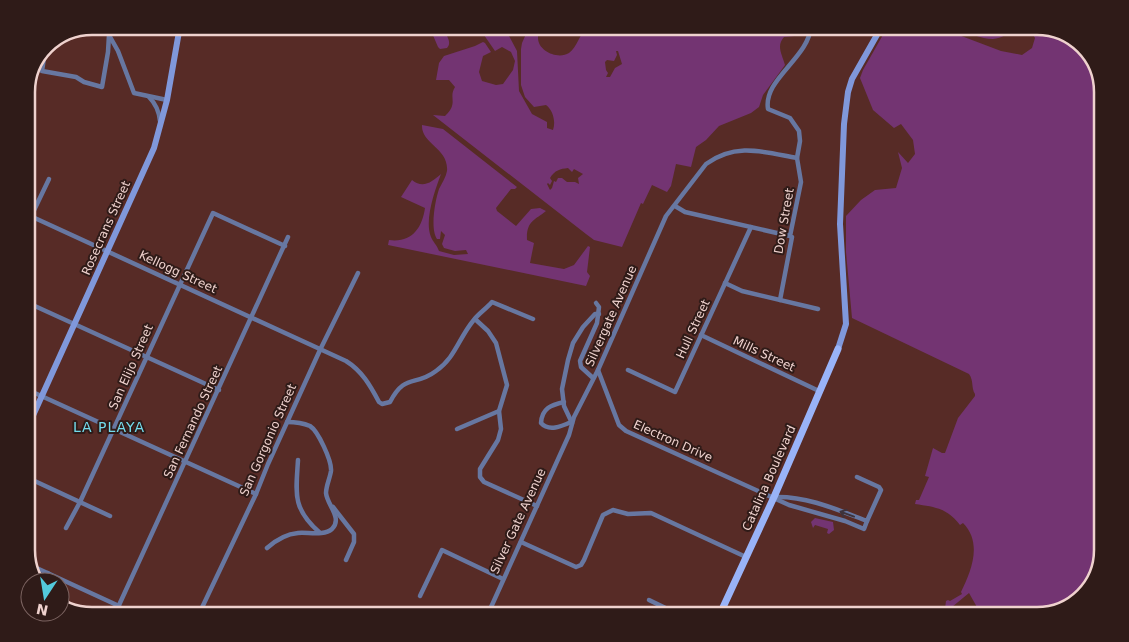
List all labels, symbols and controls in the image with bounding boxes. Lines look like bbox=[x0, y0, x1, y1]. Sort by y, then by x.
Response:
street label: Rosecrans Street bbox=[79, 178, 133, 277]
street label: Dow Street bbox=[771, 187, 797, 255]
street label: Kellogg Street bbox=[137, 248, 219, 296]
street label: Silvergate Avenue bbox=[582, 263, 640, 369]
street label: Hull Street bbox=[673, 297, 713, 361]
street label: San Elijo Street bbox=[106, 322, 156, 412]
street label: Mills Street bbox=[731, 334, 798, 375]
street label: San Fernando Street bbox=[161, 363, 225, 480]
street label: San Gorgonio Street bbox=[237, 381, 299, 498]
street label: Electron Drive bbox=[631, 417, 715, 465]
district label: LA PLAYA bbox=[73, 419, 145, 435]
street label: Catalina Boulevard bbox=[739, 423, 799, 533]
street label: Silver Gate Avenue bbox=[487, 466, 549, 576]
one-way arrow bbox=[840, 509, 855, 518]
north arrow bbox=[20, 572, 70, 622]
text: N bbox=[35, 601, 50, 619]

